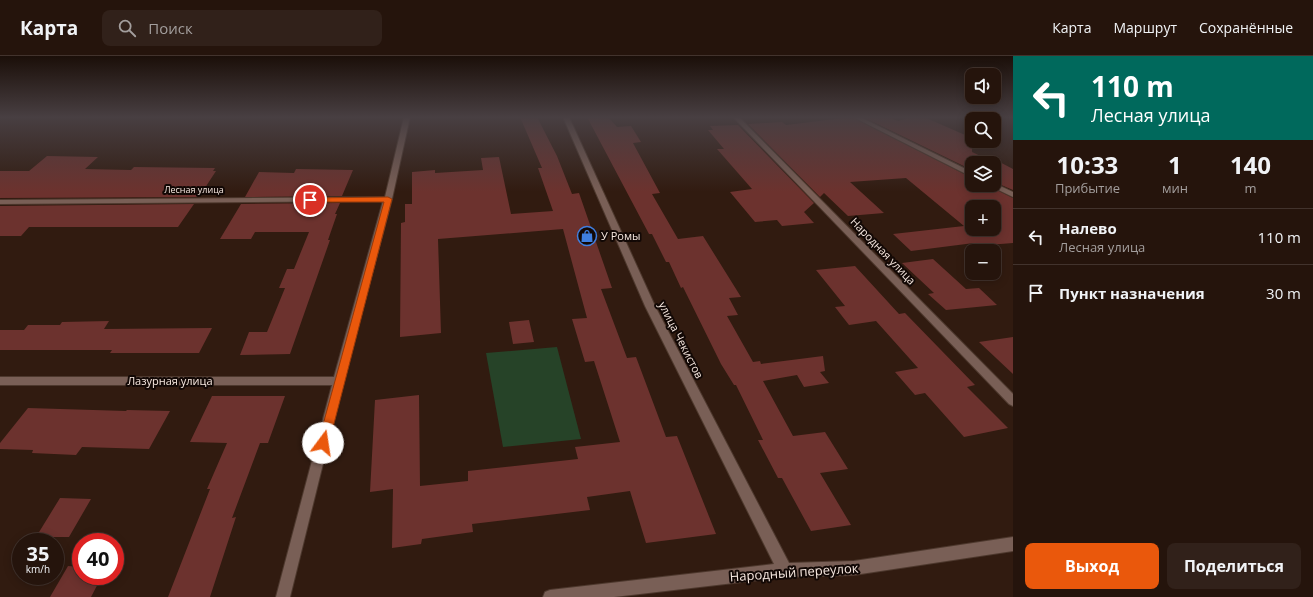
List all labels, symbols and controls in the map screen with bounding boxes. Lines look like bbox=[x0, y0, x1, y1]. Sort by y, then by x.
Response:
search box bbox=[102, 10, 382, 46]
text: Карта bbox=[20, 15, 78, 41]
icon: search bbox=[116, 17, 138, 39]
text: Поиск bbox=[148, 18, 193, 38]
text: Карта bbox=[1052, 18, 1091, 37]
text: Маршрут bbox=[1113, 18, 1177, 37]
text: Сохранённые bbox=[1199, 18, 1293, 37]
text: 110 m bbox=[1091, 67, 1174, 105]
map controls bbox=[965, 68, 1001, 280]
button: sound bbox=[965, 68, 1001, 104]
icon: left bbox=[1025, 72, 1077, 124]
text: Лесная улица bbox=[1091, 103, 1210, 127]
button: search bbox=[965, 112, 1001, 148]
text: 10:33 bbox=[1057, 148, 1118, 181]
text: 1 bbox=[1168, 148, 1182, 181]
text: 140 bbox=[1230, 148, 1271, 181]
button: layers bbox=[965, 156, 1001, 192]
text: Прибытие bbox=[1055, 179, 1120, 197]
text: мин bbox=[1162, 179, 1188, 197]
text: m bbox=[1244, 179, 1257, 197]
street label: Лесная улица bbox=[164, 183, 224, 196]
pin bbox=[293, 183, 327, 217]
icon: arrive bbox=[299, 189, 321, 211]
button: + bbox=[965, 200, 1001, 236]
street label: Народная улица bbox=[847, 214, 919, 287]
text: Налево bbox=[1059, 218, 1117, 238]
shop icon: У Ромы bbox=[576, 225, 598, 247]
icon: left bbox=[1025, 226, 1047, 248]
text: 110 m bbox=[1257, 227, 1301, 247]
place label: У Ромы bbox=[601, 228, 640, 243]
text: Лесная улица bbox=[1059, 238, 1145, 256]
button: − bbox=[965, 244, 1001, 280]
icon: arrive bbox=[1025, 282, 1047, 304]
text: Пункт назначения bbox=[1059, 283, 1205, 303]
text: 30 m bbox=[1266, 283, 1301, 303]
street label: улица Чекистов bbox=[656, 299, 707, 381]
street label: Лазурная улица bbox=[127, 373, 213, 388]
position arrow bbox=[302, 422, 344, 464]
speed limit sign: 40 bbox=[72, 533, 124, 585]
text: 35 bbox=[27, 540, 49, 567]
button: Выход bbox=[1025, 543, 1159, 589]
button: Поделиться bbox=[1167, 543, 1301, 589]
street label: Народный переулок bbox=[729, 559, 859, 585]
text: km/h bbox=[26, 562, 50, 576]

